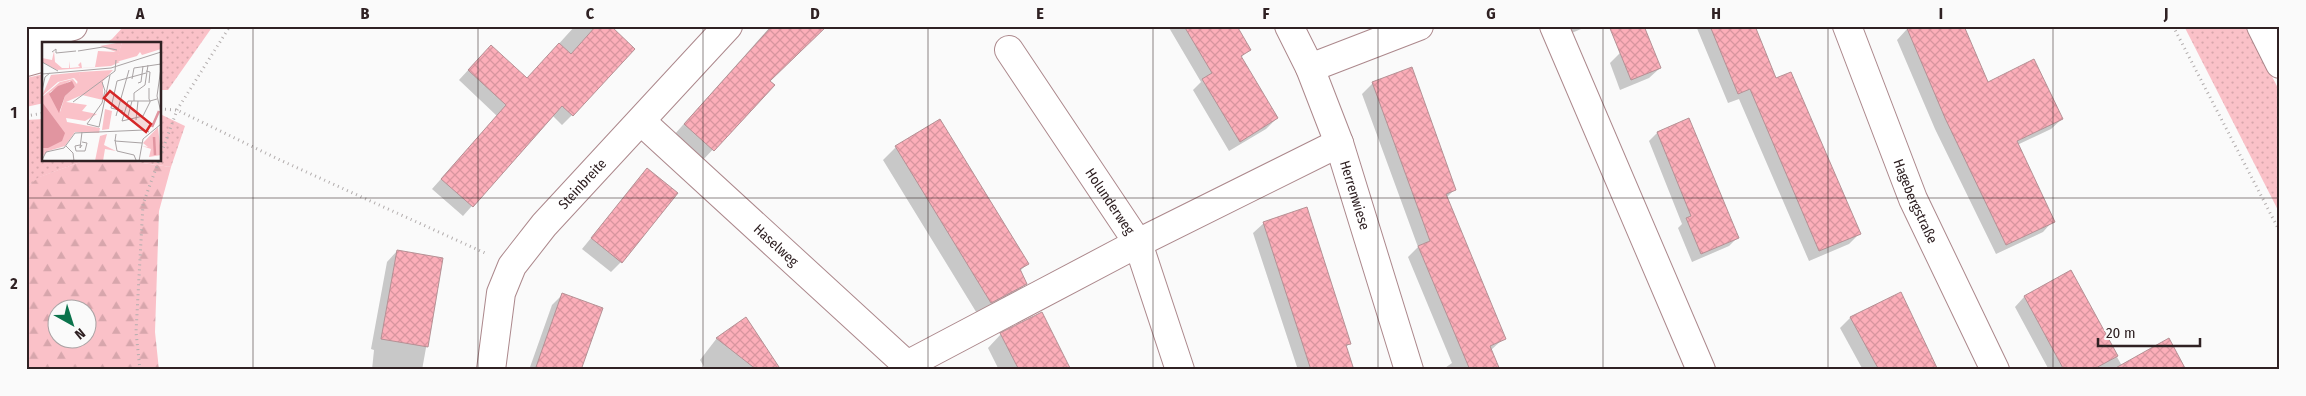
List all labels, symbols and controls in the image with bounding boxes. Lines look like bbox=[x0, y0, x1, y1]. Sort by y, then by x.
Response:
text: A bbox=[135, 4, 145, 23]
text: B bbox=[361, 4, 370, 23]
text: C bbox=[586, 4, 595, 23]
text: D bbox=[810, 4, 820, 23]
text: E bbox=[1036, 4, 1044, 23]
text: F bbox=[1262, 4, 1270, 23]
text: G bbox=[1486, 4, 1496, 23]
text: H bbox=[1711, 4, 1721, 23]
text: I bbox=[1939, 4, 1943, 23]
text: J bbox=[2163, 4, 2168, 23]
inset map bbox=[42, 42, 161, 161]
text: 1 bbox=[11, 103, 17, 122]
street label: Steinbreite bbox=[555, 155, 610, 213]
street label: Hagebergstraße bbox=[1889, 157, 1941, 246]
street label: Herrenwiese bbox=[1336, 159, 1373, 232]
street label: Holunderweg bbox=[1081, 165, 1138, 238]
street label: Haselweg bbox=[750, 221, 802, 270]
text: 2 bbox=[9, 274, 18, 293]
north arrow bbox=[48, 298, 98, 348]
scale bar bbox=[2098, 316, 2201, 348]
text: N bbox=[71, 324, 88, 343]
text: 20 m bbox=[2106, 324, 2136, 342]

